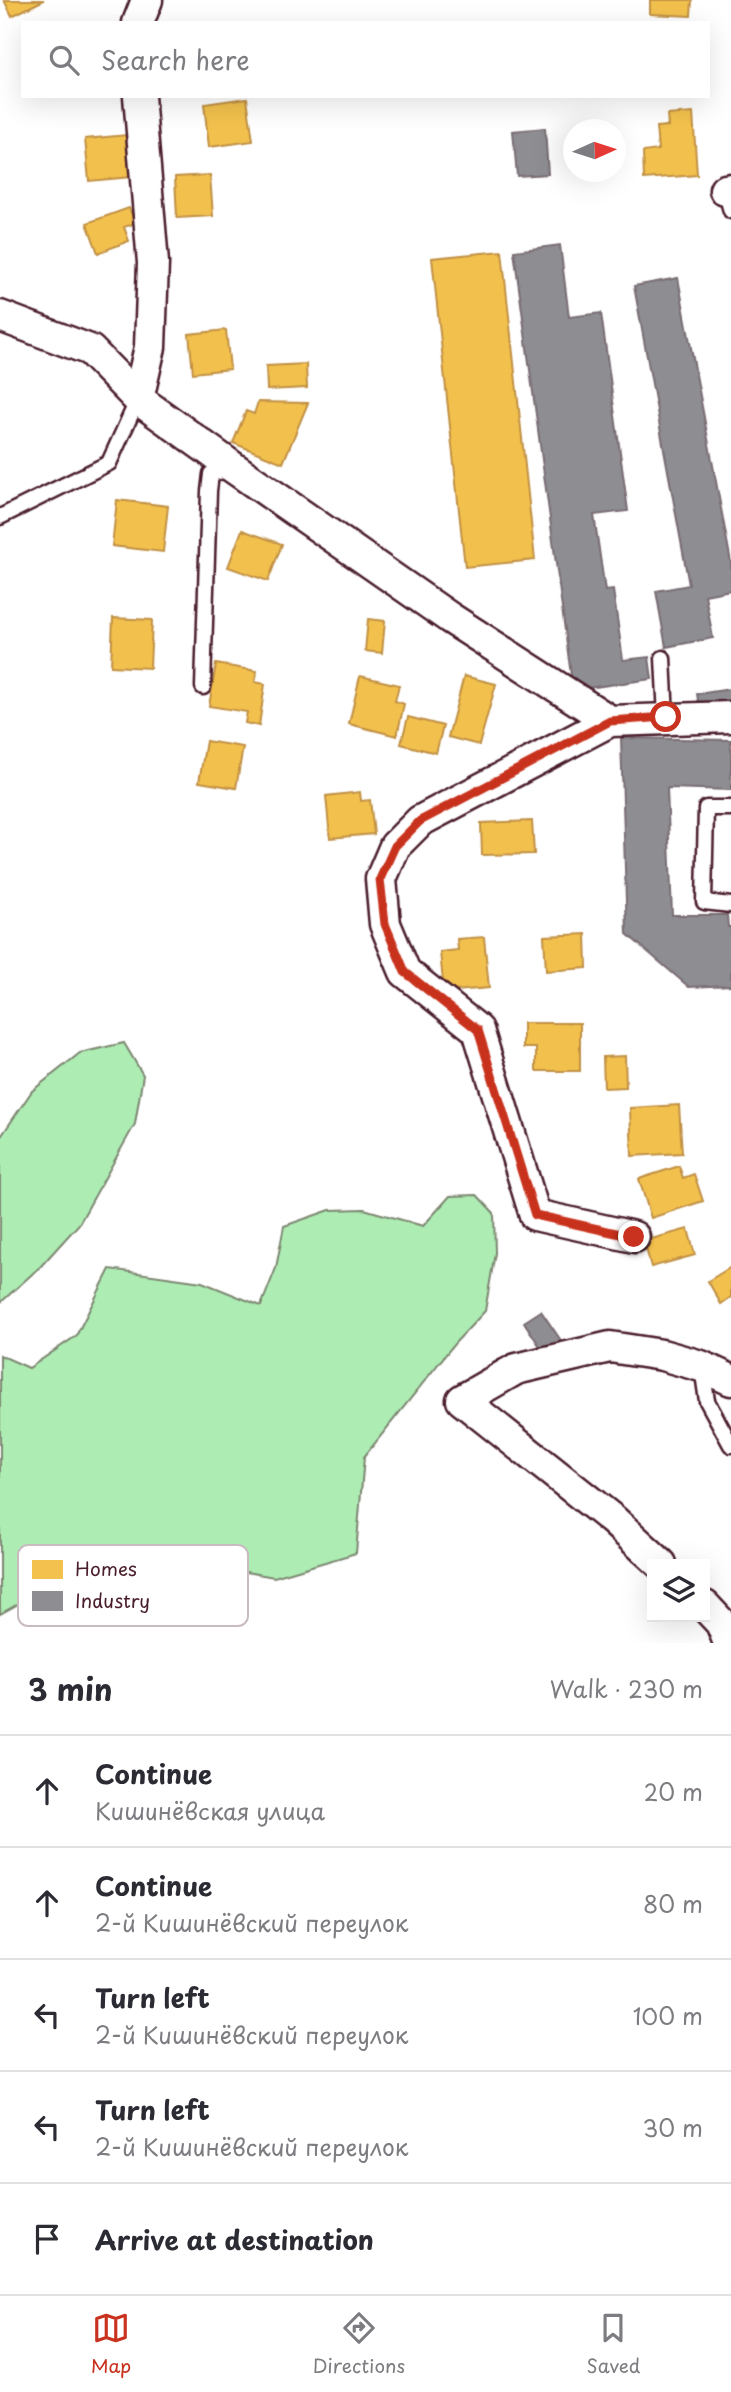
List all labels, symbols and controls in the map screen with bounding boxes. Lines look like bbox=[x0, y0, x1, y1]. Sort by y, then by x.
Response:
search box bbox=[21, 21, 710, 98]
text: Search here bbox=[101, 40, 250, 79]
icon: search bbox=[45, 41, 83, 79]
north arrow bbox=[563, 119, 626, 182]
route start bbox=[650, 701, 681, 732]
route end bbox=[618, 1221, 649, 1252]
legend bbox=[18, 1545, 248, 1626]
text: Homes bbox=[75, 1554, 137, 1582]
map controls bbox=[647, 1559, 710, 1622]
button: layers bbox=[647, 1559, 710, 1622]
text: Industry bbox=[75, 1586, 150, 1614]
text: 3 min bbox=[28, 1666, 113, 1711]
text: Walk · 230 m bbox=[550, 1671, 703, 1706]
text: Continue bbox=[95, 1754, 212, 1793]
icon: ahead bbox=[28, 1772, 66, 1810]
text: 20 m bbox=[644, 1774, 703, 1809]
text: Кишинёвская улица bbox=[95, 1793, 325, 1828]
text: Continue bbox=[95, 1866, 212, 1905]
icon: ahead bbox=[28, 1884, 66, 1922]
text: 80 m bbox=[643, 1886, 703, 1921]
text: 2-й Кишинёвский переулок bbox=[95, 1905, 409, 1940]
text: Turn left bbox=[95, 1978, 210, 2017]
icon: left bbox=[28, 1996, 66, 2034]
text: 100 m bbox=[633, 1998, 703, 2033]
text: 2-й Кишинёвский переулок bbox=[95, 2017, 409, 2052]
text: Turn left bbox=[95, 2090, 210, 2129]
icon: left bbox=[28, 2108, 66, 2146]
text: 30 m bbox=[642, 2110, 703, 2145]
text: 2-й Кишинёвский переулок bbox=[95, 2129, 409, 2164]
icon: arrive bbox=[28, 2220, 66, 2258]
text: Arrive at destination bbox=[95, 2220, 374, 2259]
tab: Map bbox=[91, 2309, 131, 2379]
tab: Directions bbox=[313, 2309, 405, 2379]
tab: Saved bbox=[586, 2309, 640, 2379]

